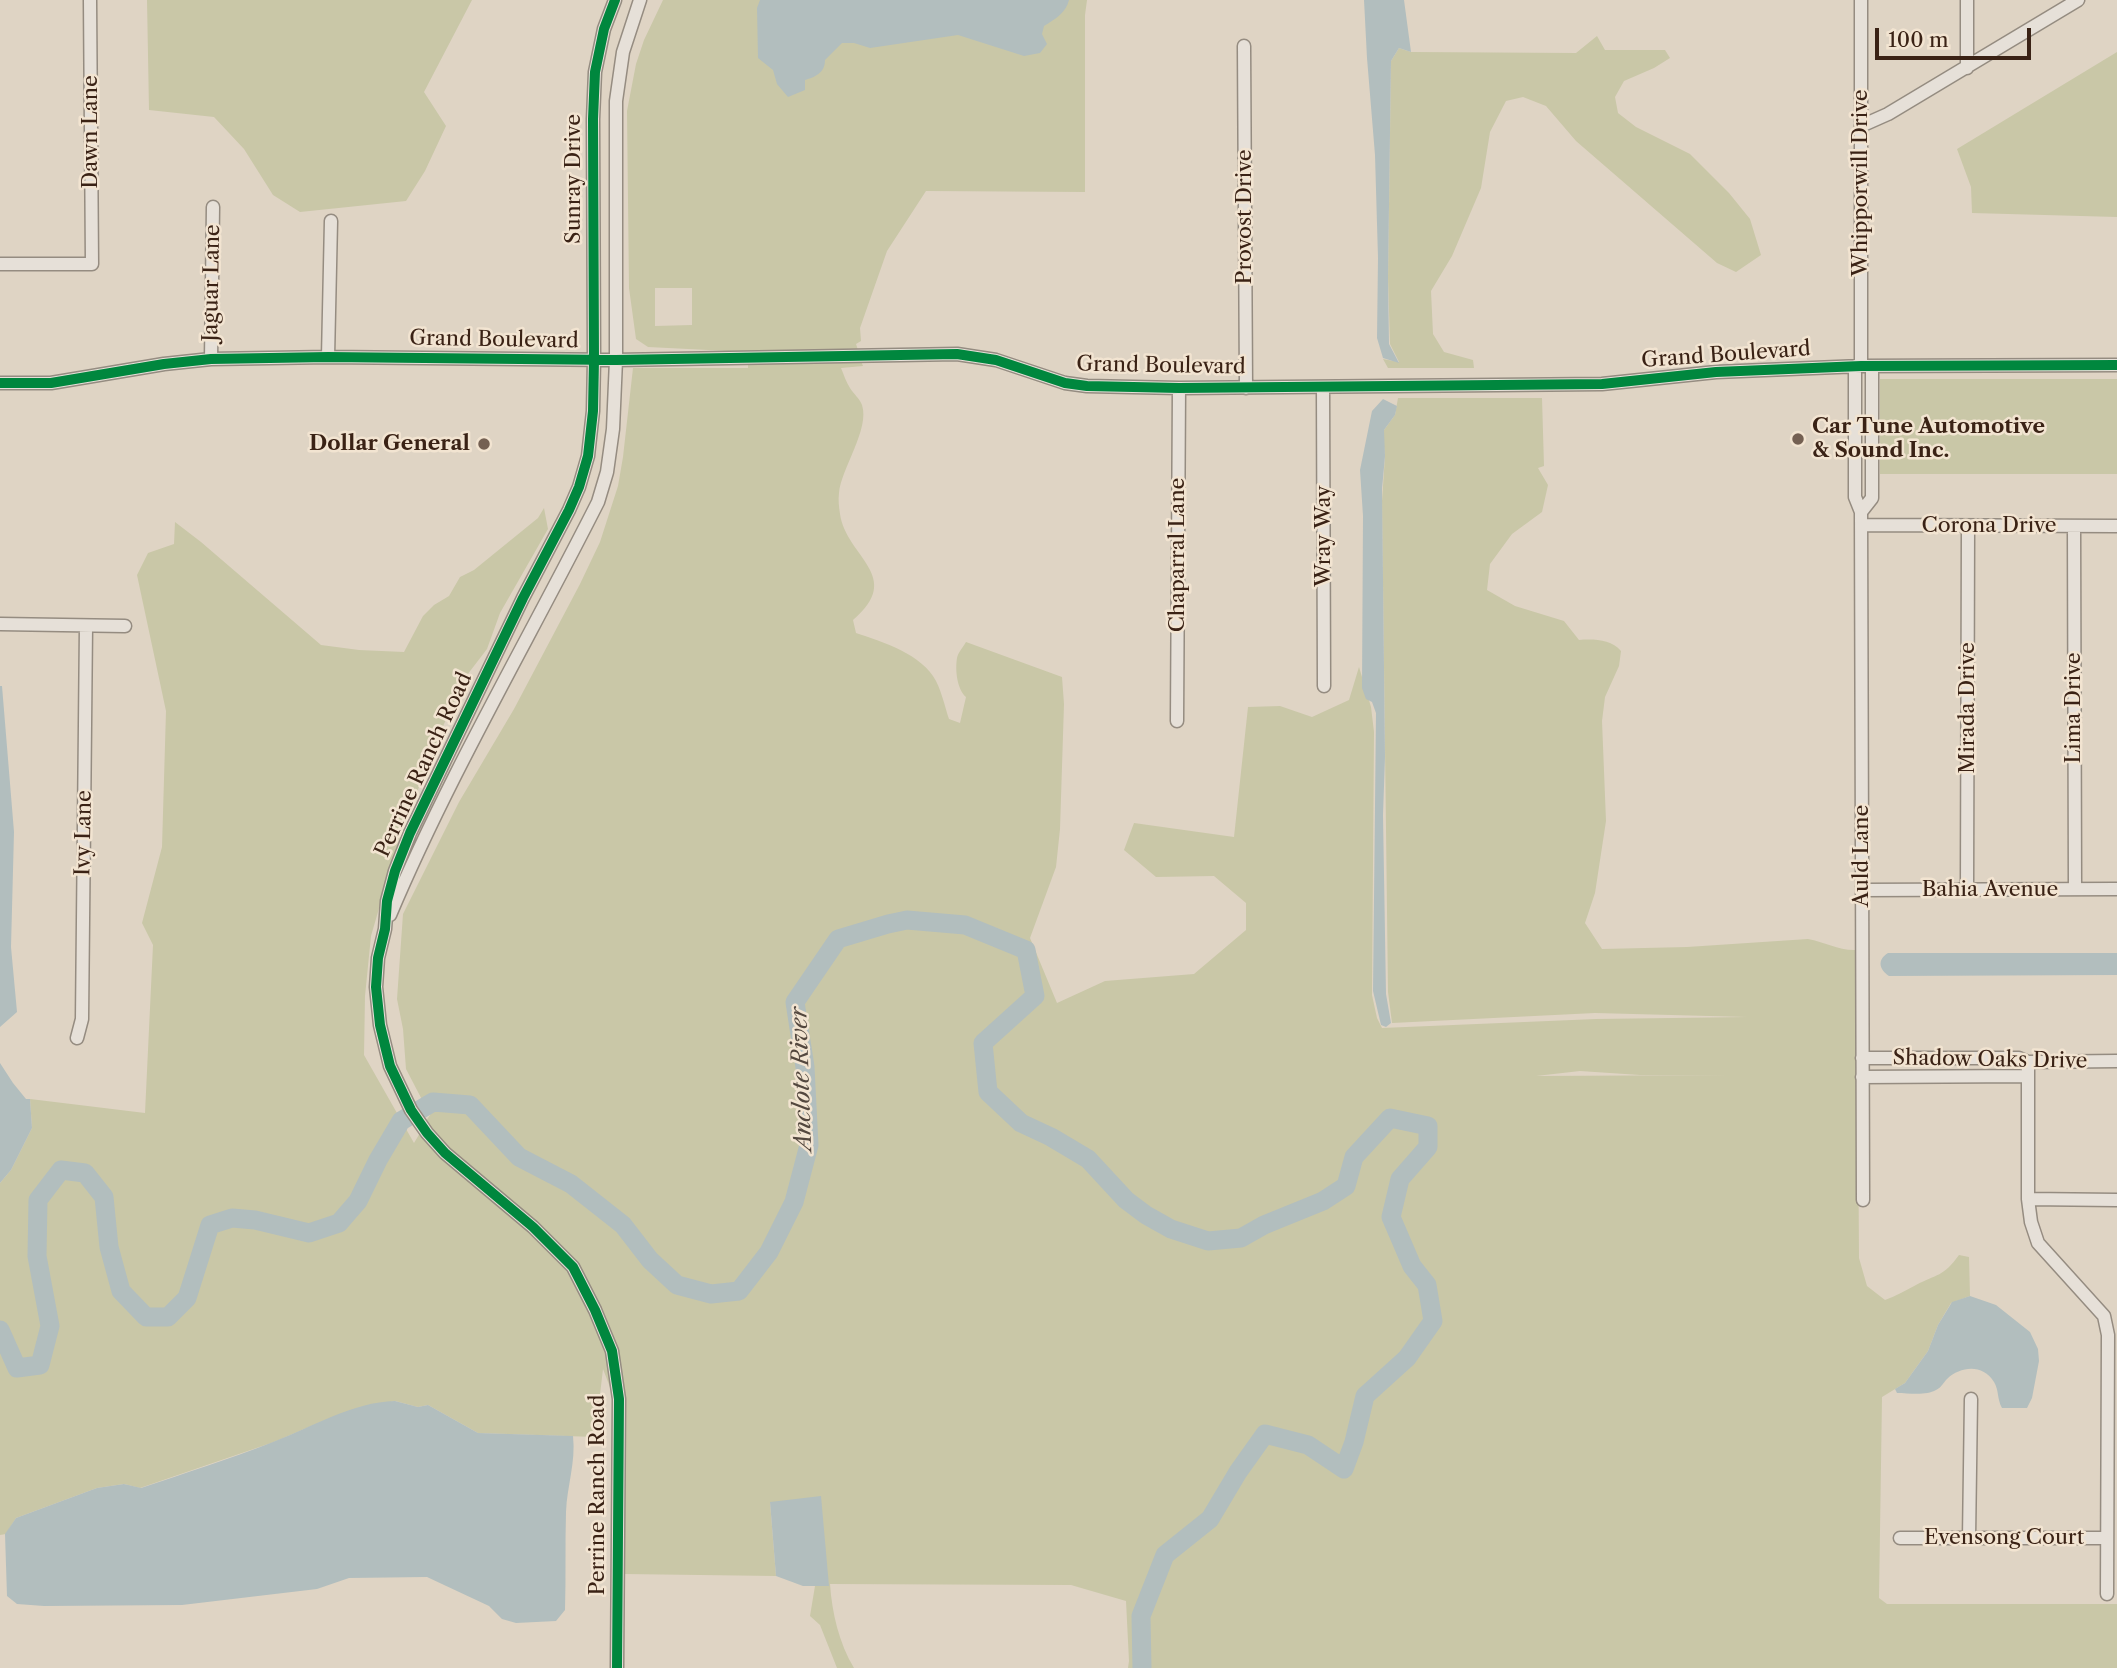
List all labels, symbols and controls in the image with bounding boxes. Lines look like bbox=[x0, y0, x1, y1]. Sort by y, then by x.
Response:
scale bar bbox=[1879, 14, 2035, 58]
text: 100 m bbox=[1888, 27, 1949, 52]
street label: Dawn Lane bbox=[78, 75, 104, 189]
street label: Whipporwill Drive bbox=[1848, 89, 1874, 277]
street label: Sunray Drive bbox=[561, 114, 587, 244]
street label: Provost Drive bbox=[1232, 150, 1258, 284]
street label: Jaguar Lane bbox=[198, 224, 226, 342]
street label: Grand Boulevard bbox=[409, 326, 579, 354]
street label: Grand Boulevard bbox=[1641, 337, 1811, 373]
street label: Grand Boulevard bbox=[1076, 352, 1246, 380]
place label: Car Tune Automotive & Sound Inc. bbox=[1812, 414, 2045, 464]
place label: Dollar General bbox=[309, 431, 470, 457]
marker: Car Tune Automotive & Sound Inc. bbox=[1790, 431, 1806, 447]
marker: Dollar General bbox=[476, 436, 492, 452]
street label: Chaparral Lane bbox=[1165, 478, 1191, 632]
street label: Wray Way bbox=[1311, 485, 1337, 587]
street label: Corona Drive bbox=[1922, 513, 2056, 539]
street label: Mirada Drive bbox=[1955, 642, 1981, 774]
street label: Lima Drive bbox=[2061, 653, 2087, 763]
street label: Perrine Ranch Road bbox=[370, 669, 478, 861]
street label: Ivy Lane bbox=[71, 790, 97, 876]
street label: Auld Lane bbox=[1849, 805, 1875, 907]
street label: Bahia Avenue bbox=[1922, 877, 2058, 903]
water label: Anclote River bbox=[786, 1006, 818, 1152]
street label: Shadow Oaks Drive bbox=[1892, 1046, 2088, 1074]
street label: Perrine Ranch Road bbox=[585, 1395, 611, 1595]
street label: Evensong Court bbox=[1924, 1525, 2084, 1551]

